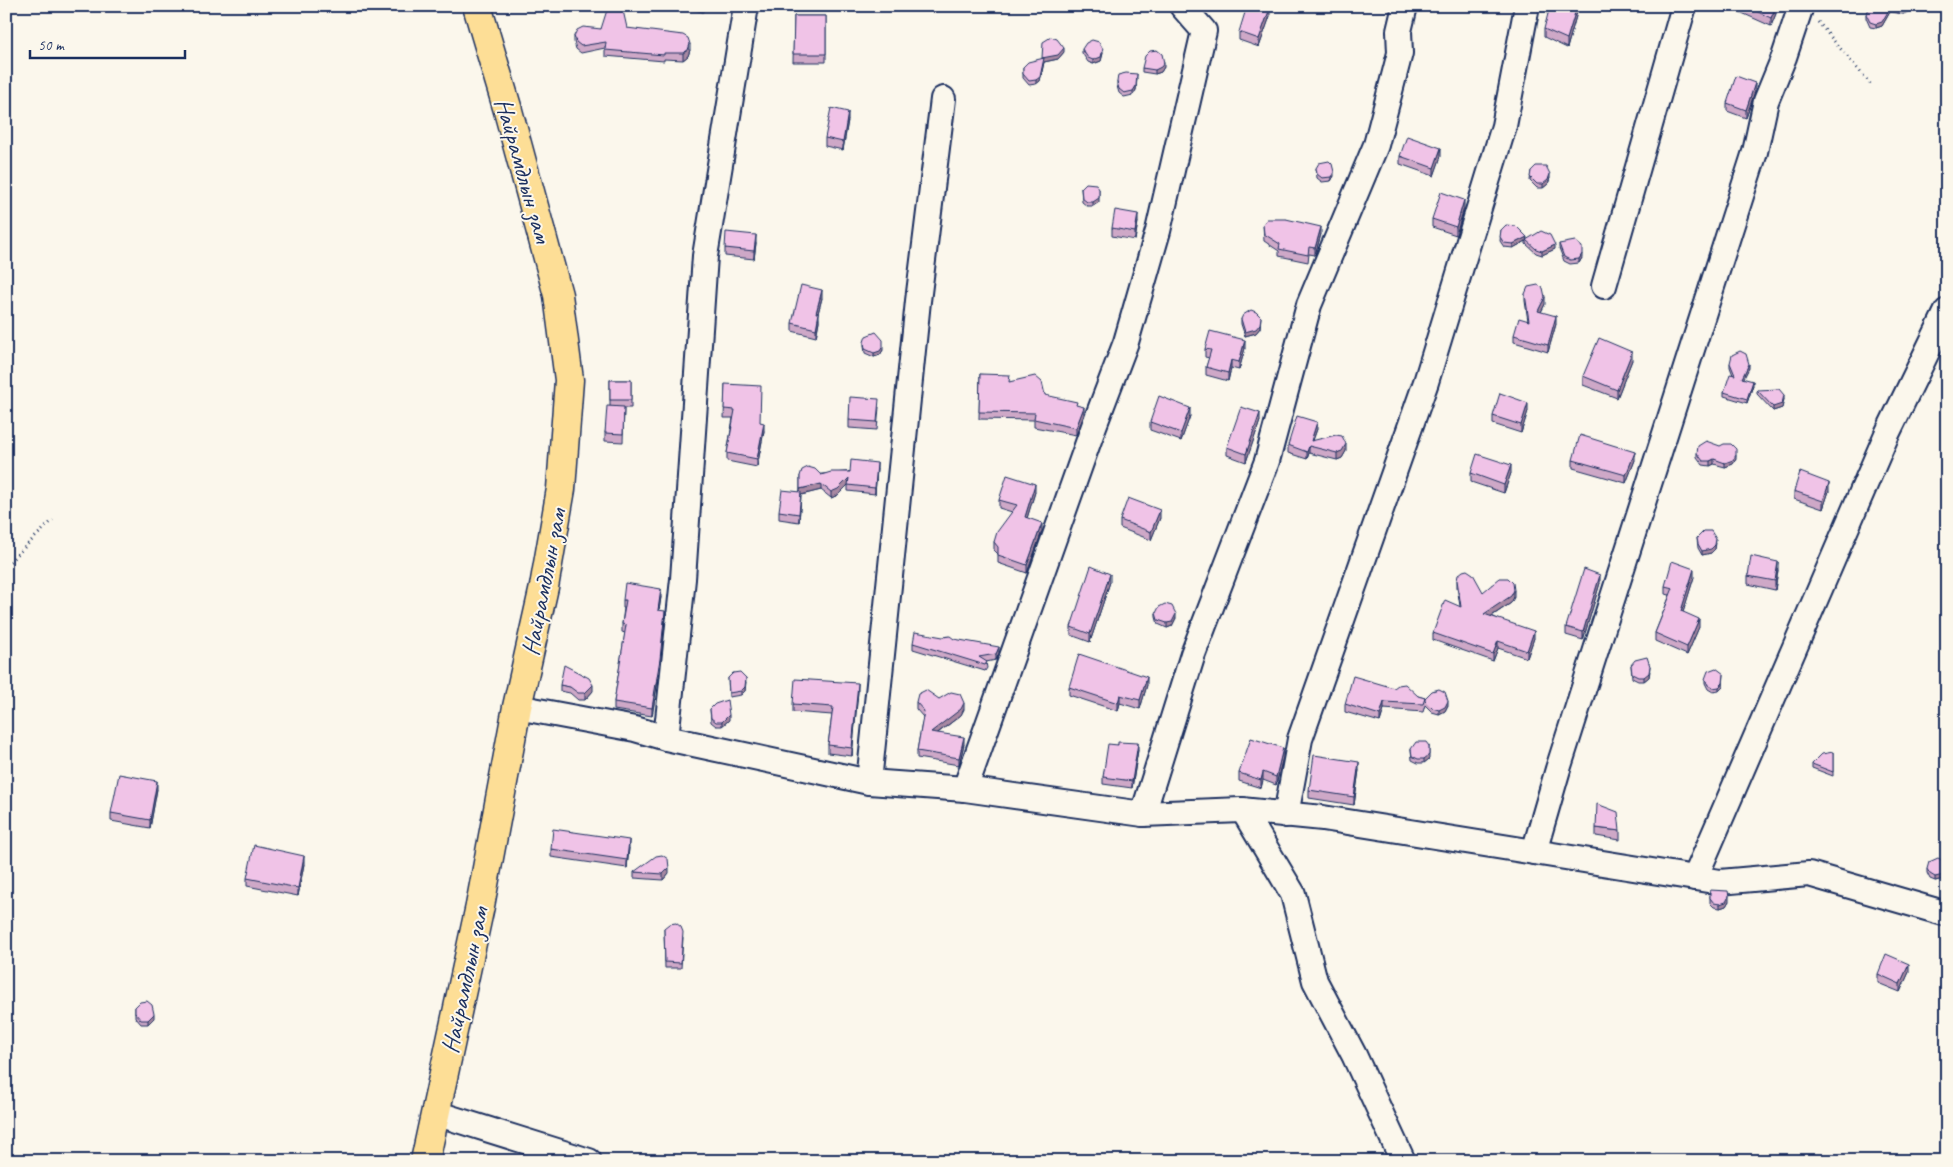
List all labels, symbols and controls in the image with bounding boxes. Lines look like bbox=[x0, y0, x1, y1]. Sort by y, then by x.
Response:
scale bar bbox=[30, 28, 185, 60]
text: 50 m bbox=[38, 36, 65, 55]
street label: Найрамдлын зам bbox=[487, 94, 559, 248]
street label: Найрамдлын зам bbox=[514, 504, 574, 658]
street label: Найрамдлын зам bbox=[434, 902, 496, 1056]

